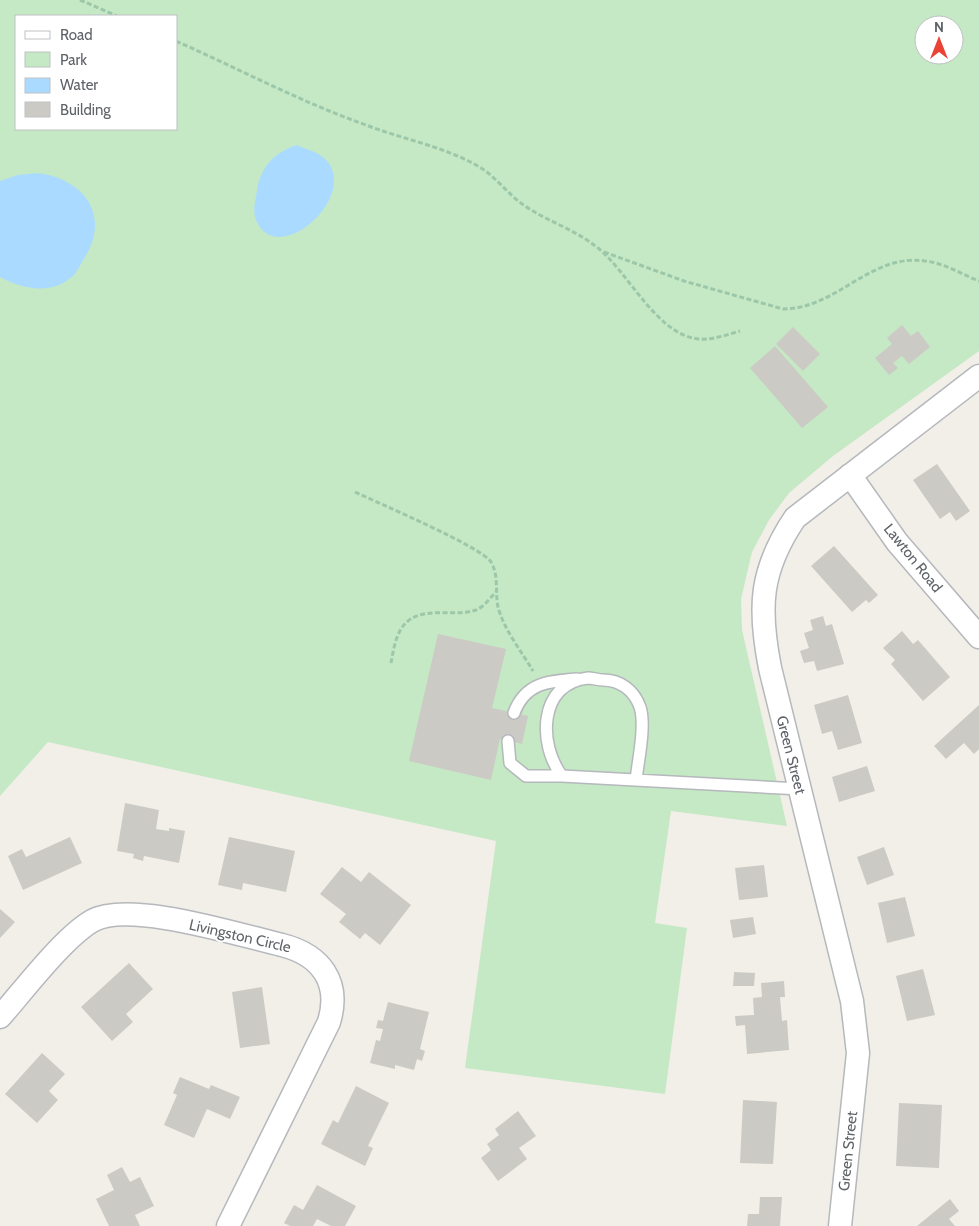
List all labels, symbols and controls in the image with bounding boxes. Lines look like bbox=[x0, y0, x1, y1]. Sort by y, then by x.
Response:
legend bbox=[15, 15, 178, 130]
north arrow bbox=[914, 15, 964, 65]
text: N bbox=[934, 18, 944, 36]
text: Road bbox=[60, 26, 93, 44]
text: Park bbox=[60, 51, 87, 69]
text: Water bbox=[60, 76, 98, 94]
text: Building bbox=[60, 101, 111, 119]
street label: Lawton Road bbox=[880, 520, 946, 596]
street label: Green Street bbox=[773, 714, 809, 796]
street label: Livingston Circle bbox=[187, 916, 293, 957]
street label: Green Street bbox=[835, 1110, 861, 1192]

